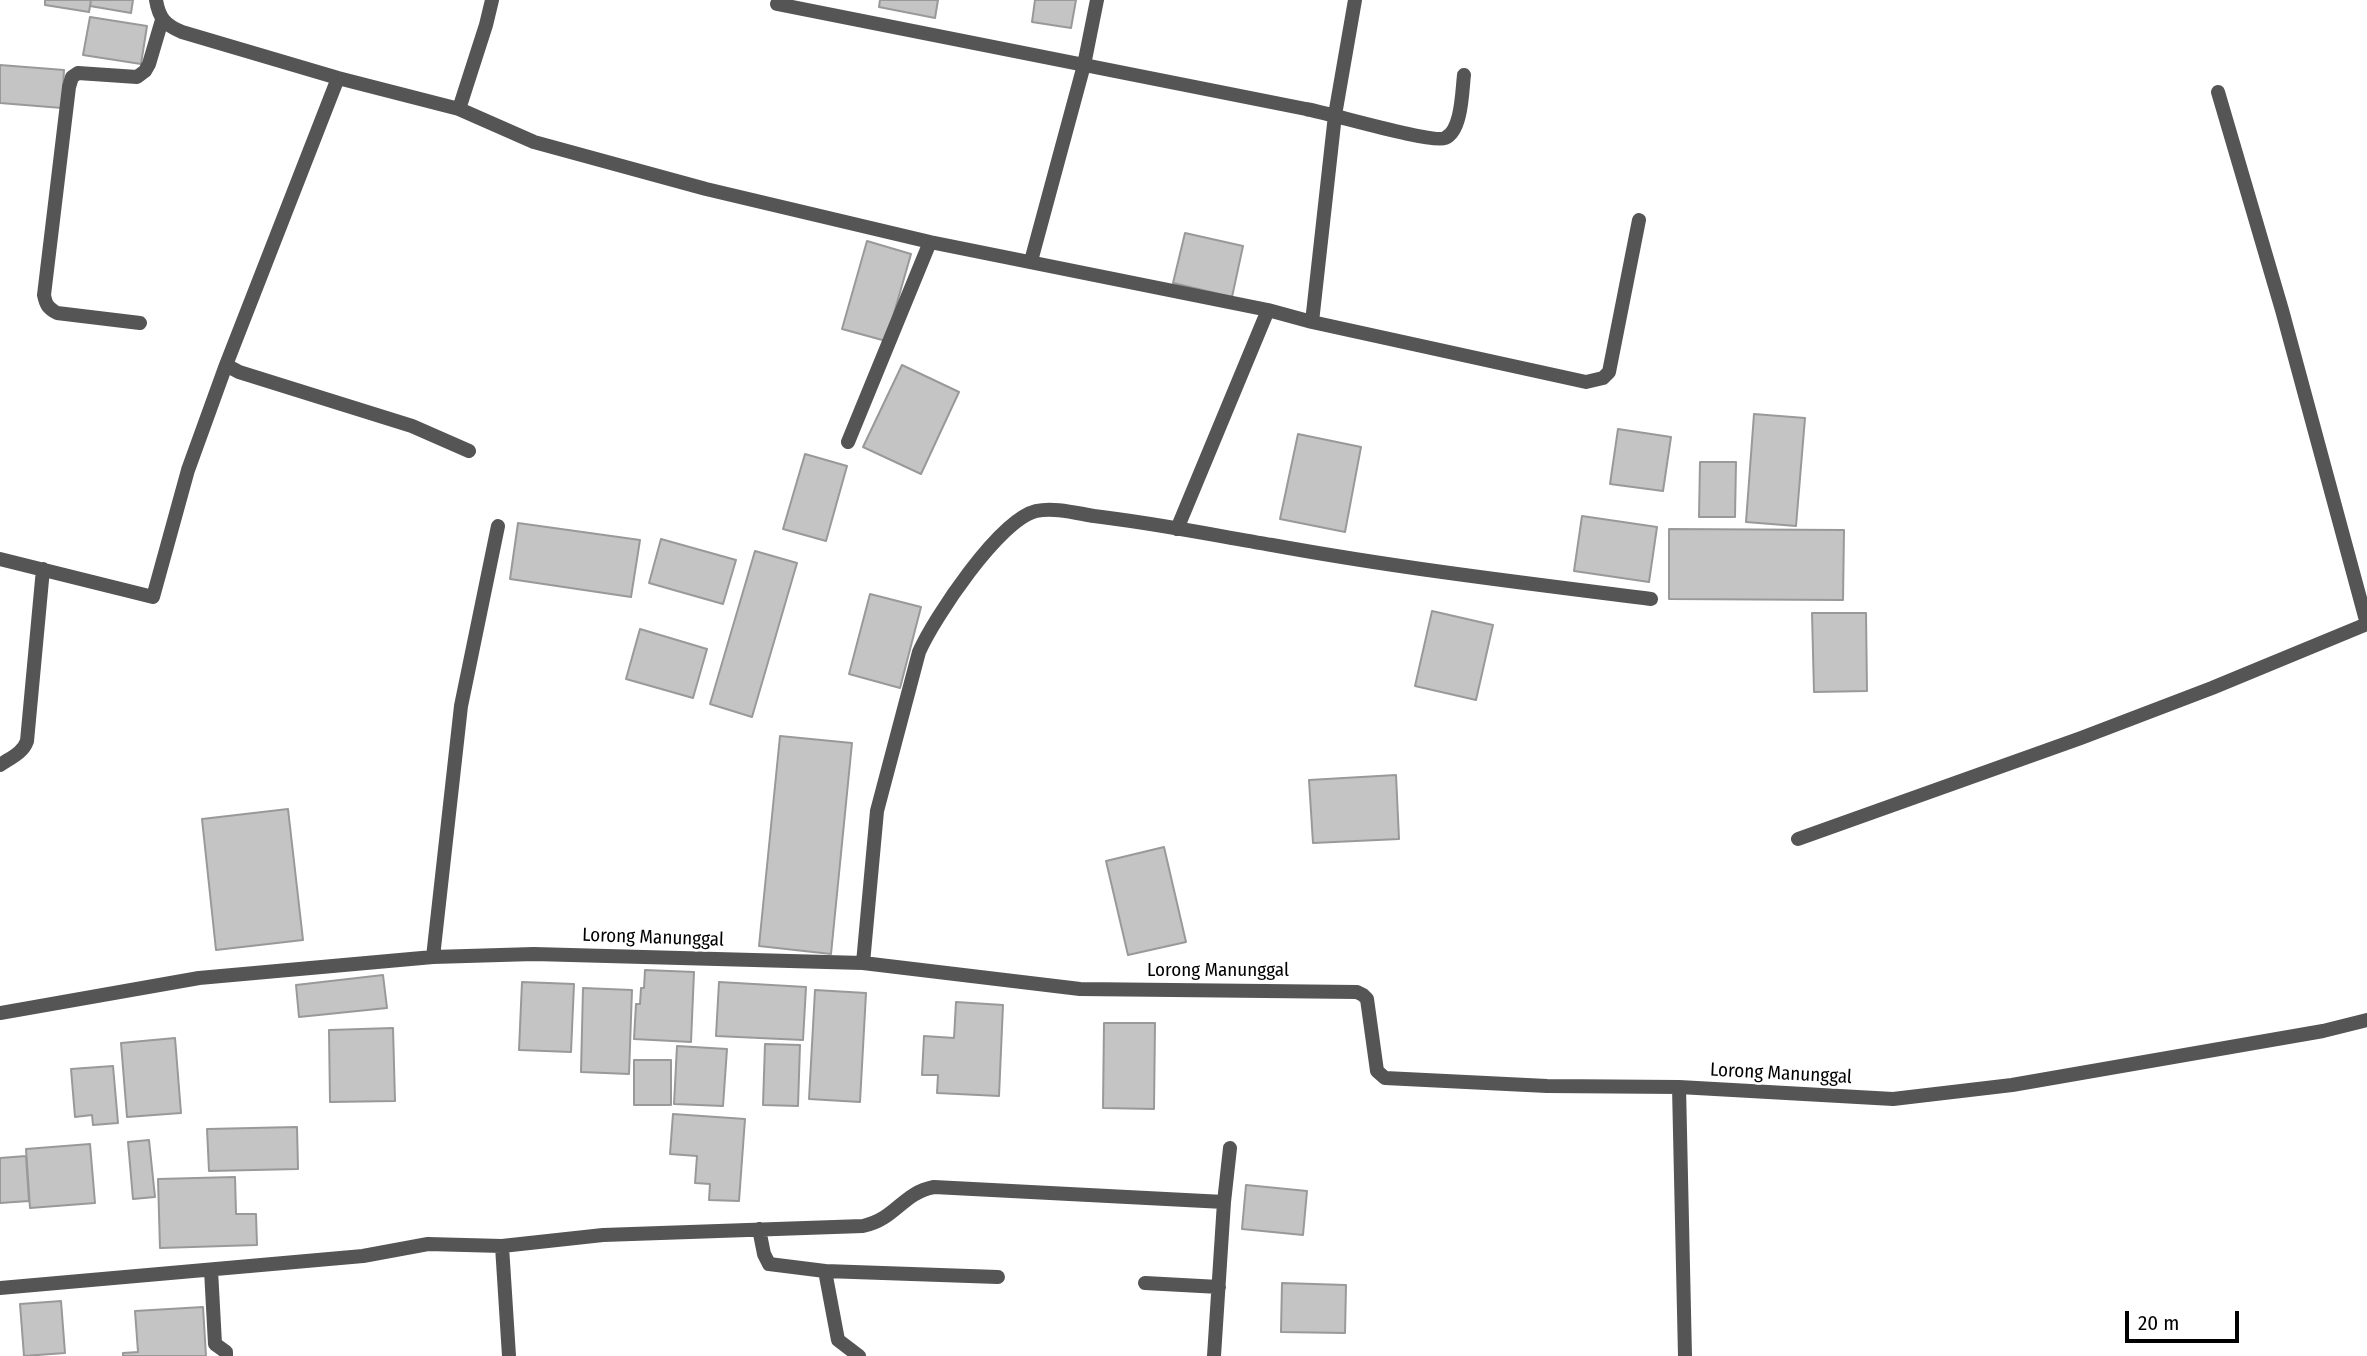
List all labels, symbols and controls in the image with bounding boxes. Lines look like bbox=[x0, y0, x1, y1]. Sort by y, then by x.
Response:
street label: Lorong Manunggal bbox=[582, 924, 724, 952]
street label: Lorong Manunggal bbox=[1147, 960, 1289, 982]
street label: Lorong Manunggal bbox=[1710, 1059, 1852, 1089]
scale bar bbox=[2129, 1296, 2243, 1340]
text: 20 m bbox=[2138, 1310, 2179, 1336]

